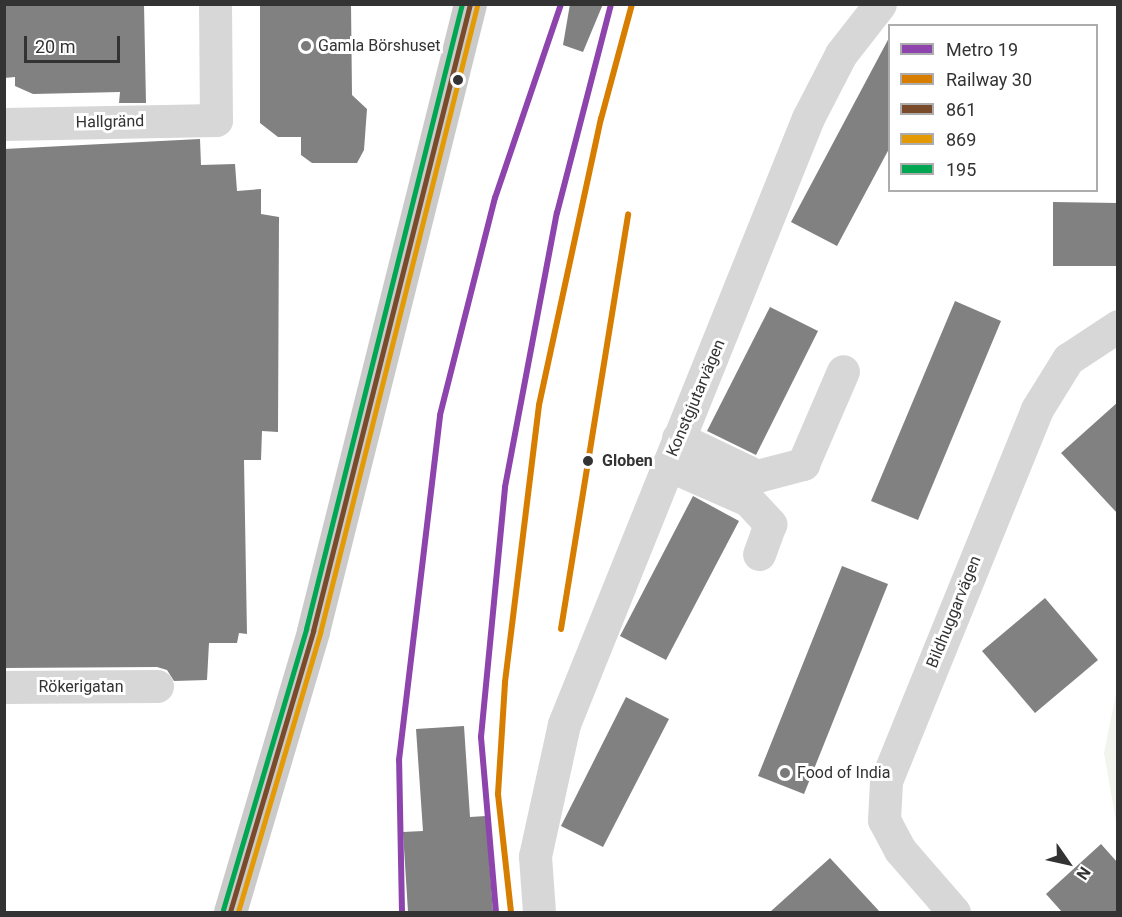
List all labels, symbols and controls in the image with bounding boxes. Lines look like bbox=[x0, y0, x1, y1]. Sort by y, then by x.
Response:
scale bar bbox=[27, 24, 123, 62]
legend bbox=[888, 24, 1098, 192]
text: 20 m bbox=[35, 36, 75, 57]
place label: Gamla Börshuset bbox=[318, 36, 441, 56]
marker: Gamla Börshuset bbox=[299, 39, 313, 53]
text: Metro 19 bbox=[946, 39, 1018, 60]
text: Railway 30 bbox=[946, 69, 1032, 90]
unlabelled marker bbox=[452, 74, 464, 86]
text: 861 bbox=[946, 99, 976, 120]
street label: Hallgränd bbox=[76, 112, 144, 132]
text: 869 bbox=[946, 129, 976, 150]
text: 195 bbox=[946, 159, 976, 180]
street label: Konstgjutarvägen bbox=[663, 337, 729, 459]
place label: Globen bbox=[602, 451, 653, 471]
marker: Globen bbox=[579, 452, 597, 470]
street label: Bildhuggarvägen bbox=[923, 553, 985, 671]
street label: Rökerigatan bbox=[38, 677, 124, 697]
place label: Food of India bbox=[797, 763, 890, 783]
marker: Food of India bbox=[778, 766, 792, 780]
north arrow bbox=[1038, 833, 1098, 893]
text: N bbox=[1072, 863, 1094, 883]

